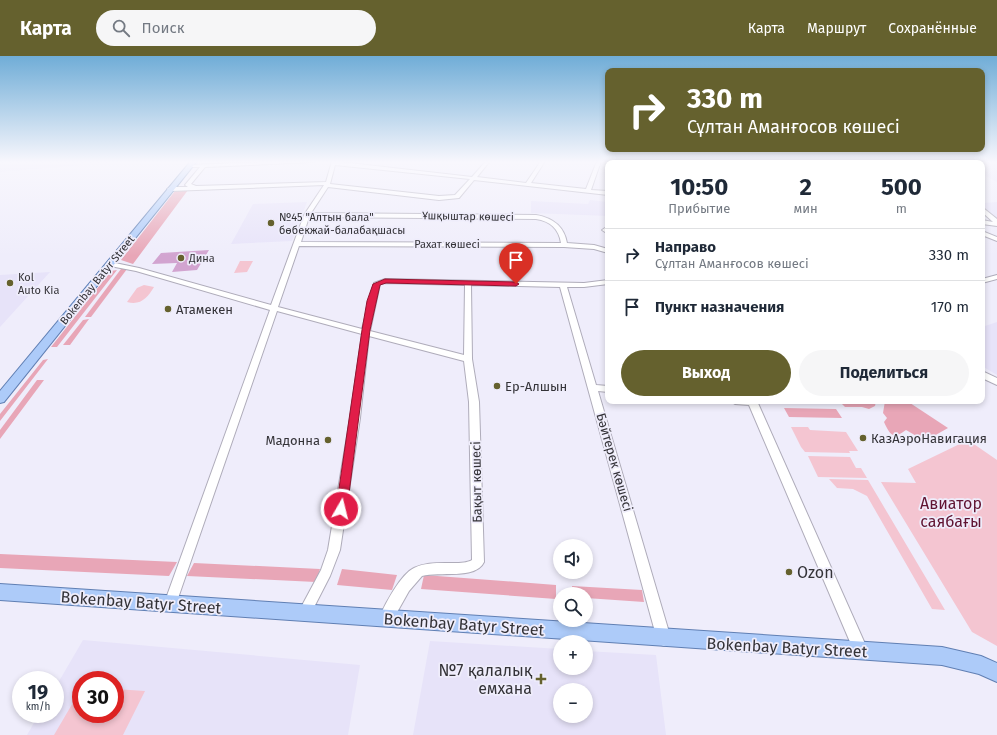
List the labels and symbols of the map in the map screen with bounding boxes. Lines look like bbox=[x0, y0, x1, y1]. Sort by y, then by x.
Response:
street label: Ұшқыштар көшесі bbox=[422, 209, 514, 224]
place label: №45 "Алтын бала" бөбекжай-балабақшасы bbox=[279, 211, 405, 237]
marker: №45 "Алтын бала" бөбекжай-балабақшасы bbox=[266, 218, 276, 228]
street label: Bokenbay Batyr Street bbox=[58, 233, 137, 327]
street label: Рахат көшесі bbox=[414, 238, 480, 251]
pin bbox=[499, 243, 533, 284]
place label: Дина bbox=[188, 252, 215, 265]
marker: Дина bbox=[176, 253, 186, 263]
place label: Kol Auto Kia bbox=[18, 271, 59, 297]
marker: Kol Auto Kia bbox=[5, 278, 15, 288]
place label: Атамекен bbox=[176, 302, 233, 317]
marker: Атамекен bbox=[163, 304, 173, 314]
place label: Ер-Алшын bbox=[505, 379, 567, 394]
marker: Ер-Алшын bbox=[492, 381, 502, 391]
street label: Бәйтерек көшесі bbox=[593, 411, 636, 513]
place label: КазАэроНавигация bbox=[871, 431, 987, 446]
place label: Мадонна bbox=[266, 433, 320, 448]
marker: КазАэроНавигация bbox=[858, 433, 868, 443]
marker: Мадонна bbox=[323, 435, 333, 445]
street label: Бақыт көшесі bbox=[468, 441, 485, 523]
position arrow bbox=[320, 488, 362, 530]
park label: Авиатор саябағы bbox=[920, 494, 982, 531]
place label: Ozon bbox=[797, 563, 834, 582]
marker: Ozon bbox=[784, 567, 794, 577]
street label: Bokenbay Batyr Street bbox=[60, 587, 222, 618]
street label: Bokenbay Batyr Street bbox=[383, 609, 545, 640]
street label: Bokenbay Batyr Street bbox=[706, 634, 868, 661]
place label: №7 қалалық емхана bbox=[439, 661, 533, 698]
speed limit sign: 30 bbox=[72, 671, 124, 723]
marker: №7 қалалық емхана bbox=[535, 673, 547, 685]

